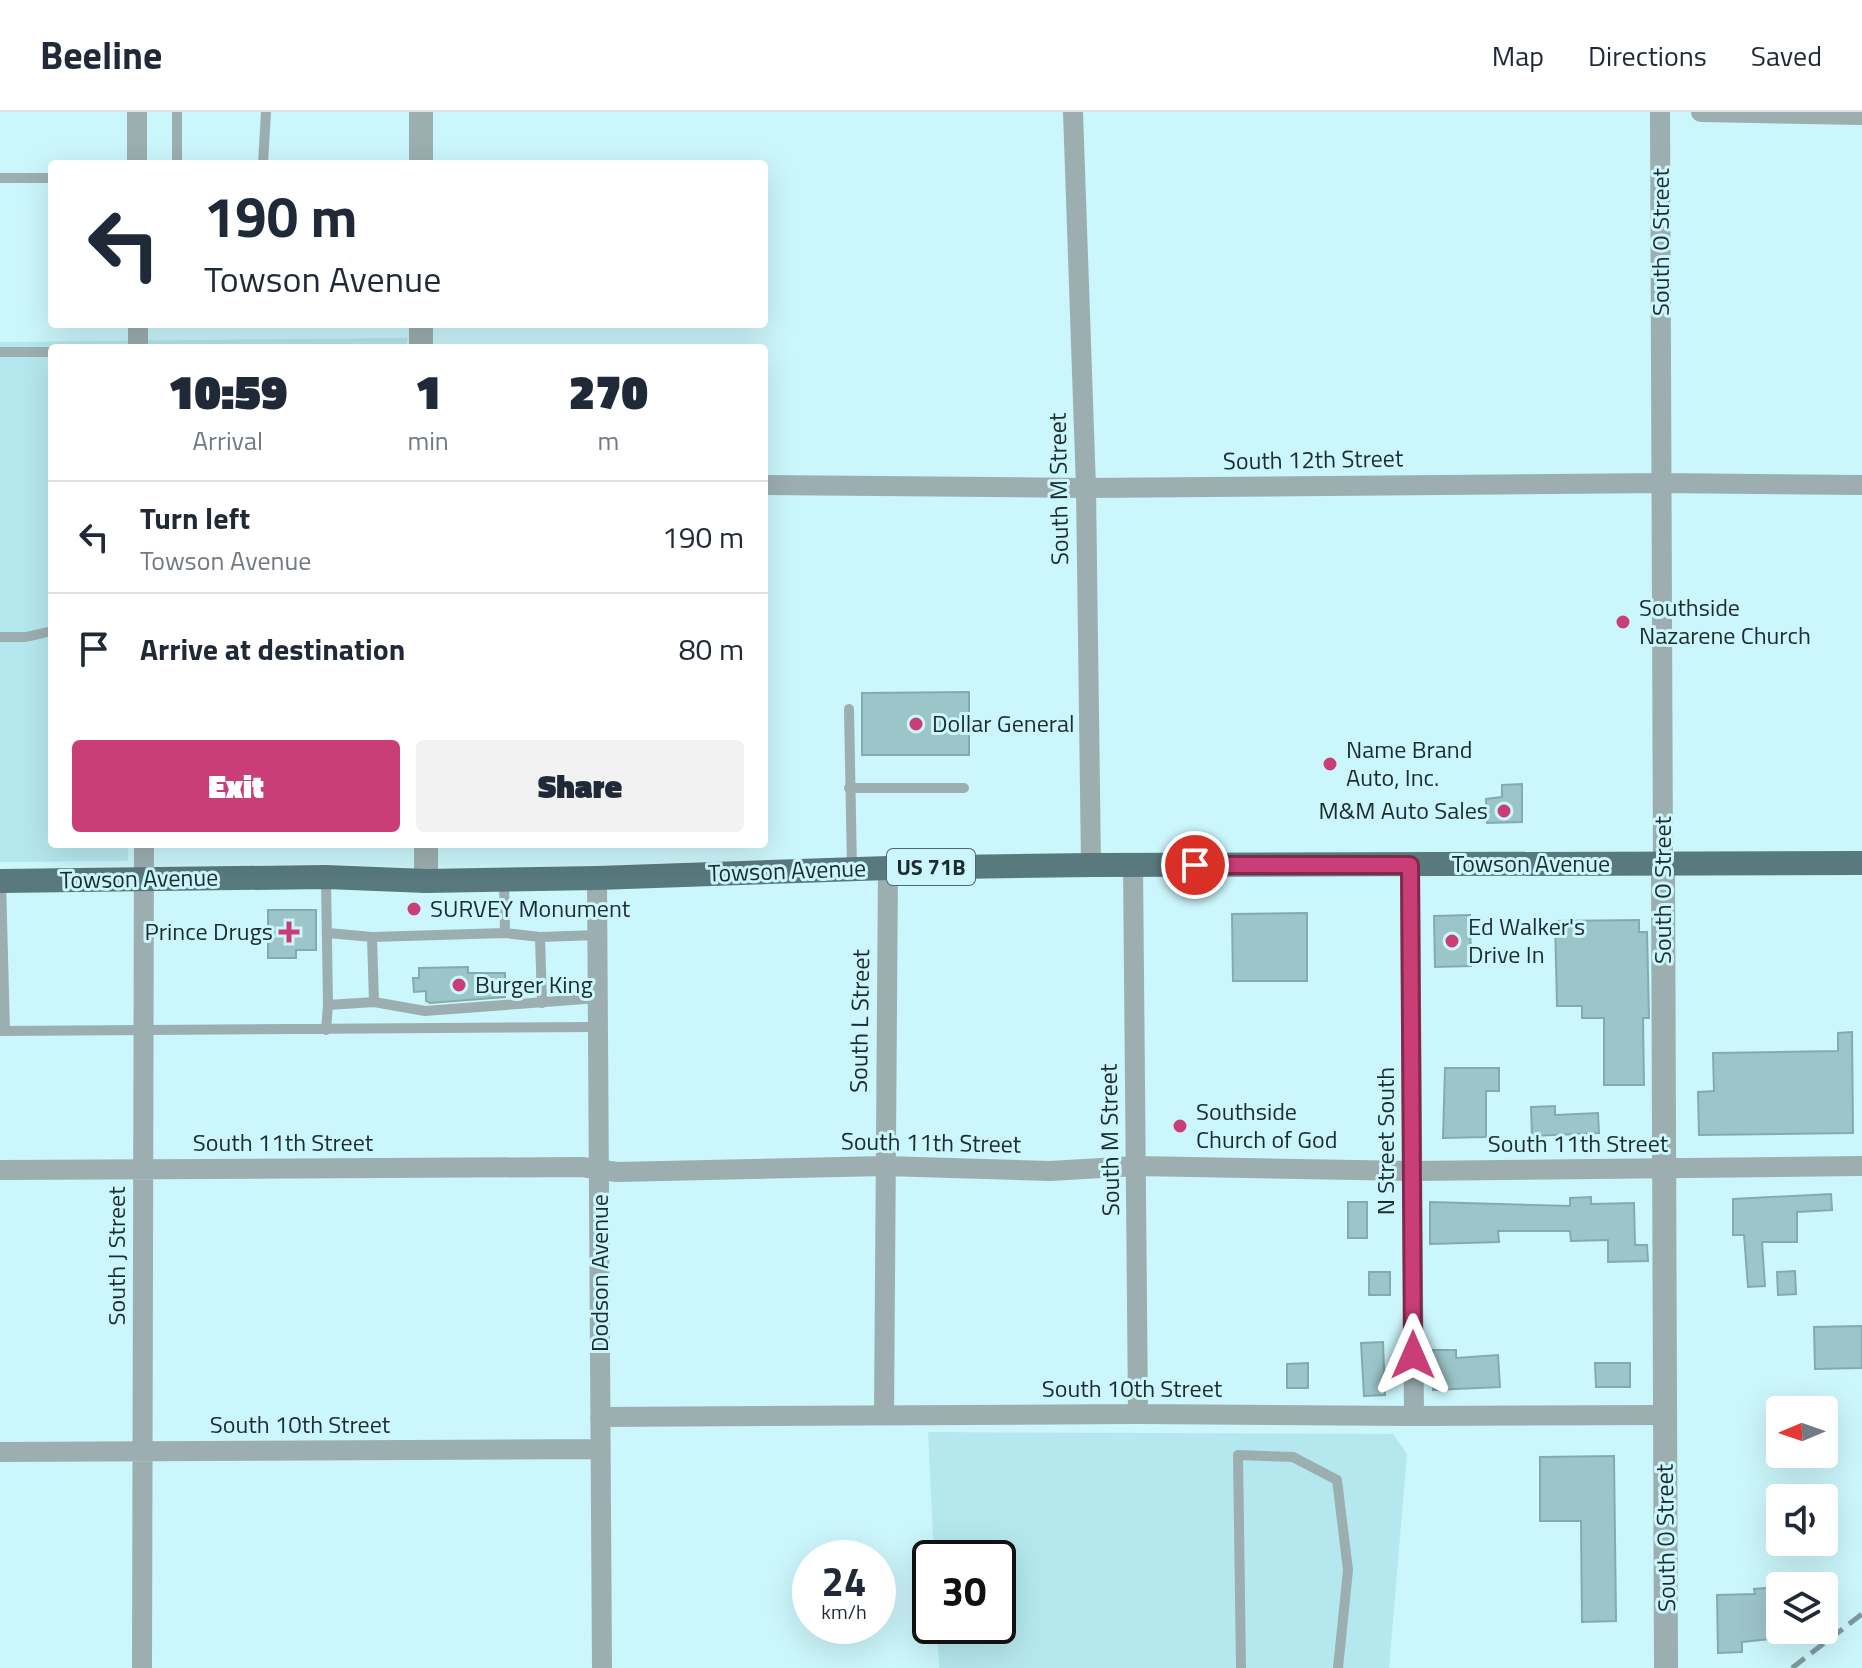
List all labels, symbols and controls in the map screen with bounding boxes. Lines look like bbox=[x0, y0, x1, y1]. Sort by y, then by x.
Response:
text: Beeline bbox=[40, 26, 162, 84]
text: Map bbox=[1492, 34, 1544, 77]
text: Directions bbox=[1588, 34, 1707, 77]
text: Saved bbox=[1751, 34, 1822, 77]
street label: South O Street bbox=[1642, 167, 1678, 316]
text: 190 m bbox=[204, 174, 357, 259]
icon: left bbox=[72, 192, 176, 296]
text: Towson Avenue bbox=[204, 251, 441, 306]
text: 10:59 bbox=[168, 355, 287, 428]
text: 1 bbox=[415, 355, 441, 428]
text: 270 bbox=[569, 355, 648, 428]
street label: South M Street bbox=[1039, 412, 1077, 565]
text: Arrival bbox=[192, 421, 263, 460]
text: min bbox=[407, 421, 449, 460]
text: m bbox=[598, 421, 619, 460]
street label: South 12th Street bbox=[1222, 439, 1404, 479]
text: Turn left bbox=[140, 495, 250, 541]
text: 190 m bbox=[662, 514, 744, 560]
icon: left bbox=[72, 515, 116, 559]
text: Towson Avenue bbox=[140, 541, 311, 580]
place label: Southside Nazarene Church bbox=[1639, 589, 1811, 653]
marker: Southside Nazarene Church bbox=[1614, 613, 1632, 631]
text: Arrive at destination bbox=[140, 626, 405, 672]
text: 80 m bbox=[679, 626, 744, 672]
icon: arrive bbox=[72, 627, 116, 671]
place label: Dollar General bbox=[932, 705, 1075, 741]
marker: Dollar General bbox=[907, 715, 925, 733]
place label: Name Brand Auto, Inc. bbox=[1346, 731, 1472, 795]
button: Exit bbox=[72, 740, 400, 832]
button: Share bbox=[416, 740, 744, 832]
marker: Name Brand Auto, Inc. bbox=[1321, 755, 1339, 773]
place label: M&M Auto Sales bbox=[1319, 792, 1488, 828]
marker: M&M Auto Sales bbox=[1495, 802, 1513, 820]
street label: South O Street bbox=[1644, 815, 1680, 964]
pin bbox=[1161, 831, 1229, 899]
icon: arrive bbox=[1173, 843, 1217, 887]
street label: Towson Avenue bbox=[1452, 845, 1610, 881]
street label: Towson Avenue bbox=[707, 849, 867, 891]
road number: US 71B bbox=[887, 849, 975, 885]
street label: Towson Avenue bbox=[60, 859, 218, 897]
place label: SURVEY Monument bbox=[430, 890, 631, 926]
marker: SURVEY Monument bbox=[405, 900, 423, 918]
place label: Ed Walker's Drive In bbox=[1468, 908, 1585, 972]
place label: Prince Drugs bbox=[145, 913, 273, 949]
marker: Prince Drugs bbox=[280, 923, 298, 941]
marker: Ed Walker's Drive In bbox=[1443, 932, 1461, 950]
street label: South L Street bbox=[840, 948, 878, 1093]
place label: Burger King bbox=[475, 966, 593, 1002]
marker: Burger King bbox=[450, 976, 468, 994]
street label: South M Street bbox=[1090, 1063, 1128, 1216]
street label: N Street South bbox=[1367, 1067, 1403, 1215]
place label: Southside Church of God bbox=[1196, 1093, 1337, 1157]
marker: Southside Church of God bbox=[1171, 1117, 1189, 1135]
street label: South 11th Street bbox=[841, 1122, 1022, 1162]
street label: South 11th Street bbox=[193, 1124, 374, 1160]
street label: South 11th Street bbox=[1488, 1125, 1669, 1161]
street label: South J Street bbox=[98, 1186, 134, 1326]
street label: Dodson Avenue bbox=[581, 1194, 617, 1352]
position arrow bbox=[1371, 1313, 1455, 1397]
street label: South 10th Street bbox=[1042, 1370, 1223, 1406]
north arrow bbox=[1766, 1396, 1838, 1468]
map controls bbox=[1766, 1396, 1838, 1644]
street label: South 10th Street bbox=[210, 1406, 391, 1442]
street label: South O Street bbox=[1646, 1463, 1684, 1612]
button: sound bbox=[1766, 1484, 1838, 1556]
speed limit sign: 30 bbox=[912, 1540, 1016, 1644]
text: 24 bbox=[822, 1551, 866, 1612]
button: layers bbox=[1766, 1572, 1838, 1644]
text: km/h bbox=[821, 1596, 867, 1627]

